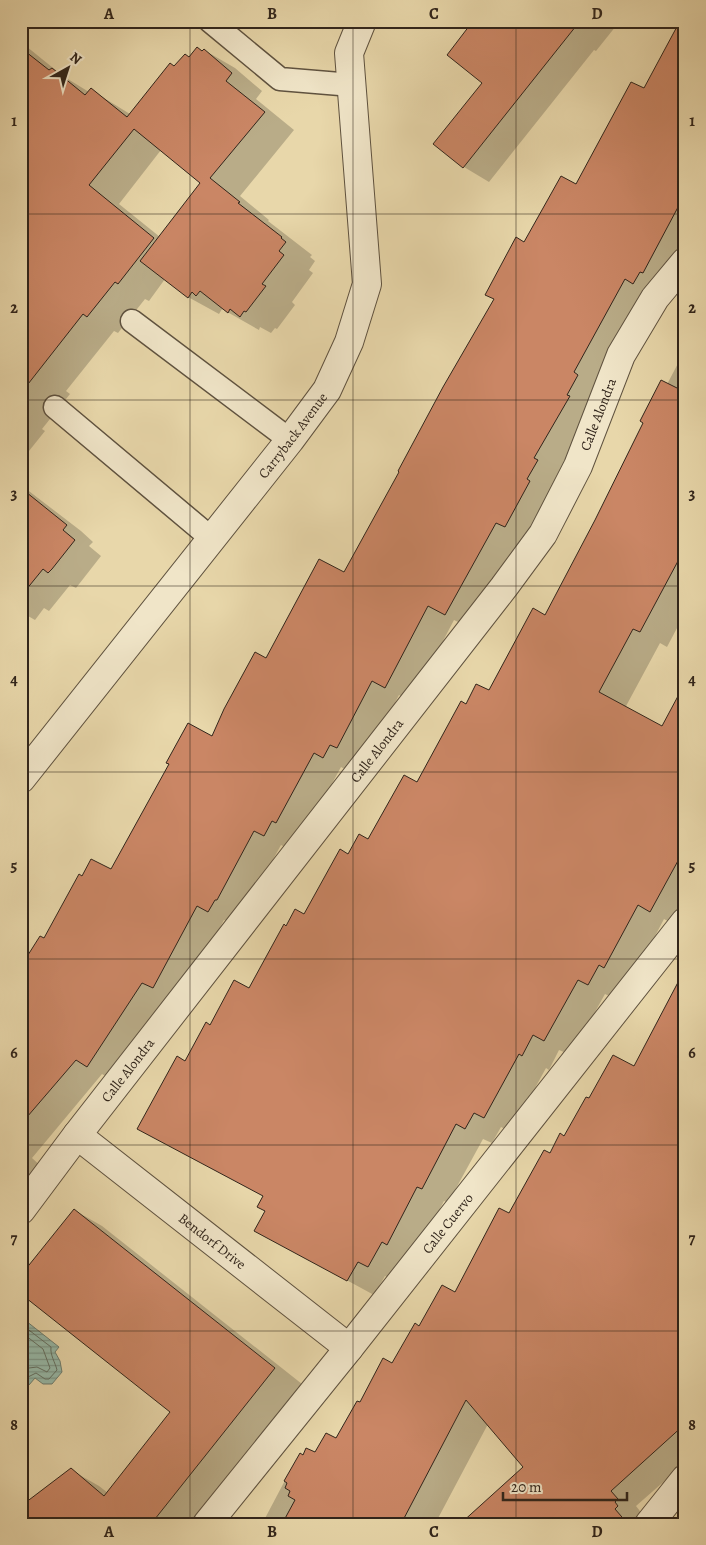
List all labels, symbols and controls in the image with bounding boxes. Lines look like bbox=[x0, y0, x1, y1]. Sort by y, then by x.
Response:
text: A bbox=[103, 3, 115, 25]
text: B bbox=[267, 3, 277, 25]
text: C bbox=[429, 3, 439, 25]
text: D bbox=[591, 3, 603, 25]
north arrow bbox=[42, 42, 92, 92]
text: N bbox=[66, 48, 86, 69]
text: 1 bbox=[11, 110, 17, 132]
text: 1 bbox=[689, 110, 695, 132]
text: 2 bbox=[10, 297, 18, 319]
text: 2 bbox=[688, 297, 696, 319]
street label: Calle Alondra bbox=[576, 375, 621, 454]
street label: Carryback Avenue bbox=[254, 389, 332, 483]
text: 3 bbox=[11, 483, 18, 505]
text: 3 bbox=[689, 483, 696, 505]
text: 4 bbox=[10, 669, 18, 691]
text: 4 bbox=[688, 669, 696, 691]
street label: Calle Alondra bbox=[346, 714, 408, 787]
text: 5 bbox=[11, 855, 18, 877]
text: 5 bbox=[689, 855, 696, 877]
street label: Calle Alondra bbox=[97, 1034, 159, 1106]
text: 6 bbox=[10, 1042, 18, 1064]
text: 6 bbox=[688, 1042, 696, 1064]
street label: Calle Cuervo bbox=[418, 1189, 478, 1258]
street label: Bendorf Drive bbox=[174, 1209, 250, 1274]
text: 7 bbox=[11, 1228, 18, 1250]
text: 7 bbox=[689, 1228, 696, 1250]
text: 8 bbox=[10, 1414, 18, 1436]
text: 8 bbox=[688, 1414, 696, 1436]
scale bar bbox=[503, 1470, 627, 1502]
text: 20 m bbox=[511, 1477, 542, 1497]
text: A bbox=[103, 1521, 115, 1543]
text: B bbox=[267, 1521, 277, 1543]
text: C bbox=[429, 1521, 439, 1543]
text: D bbox=[591, 1521, 603, 1543]

